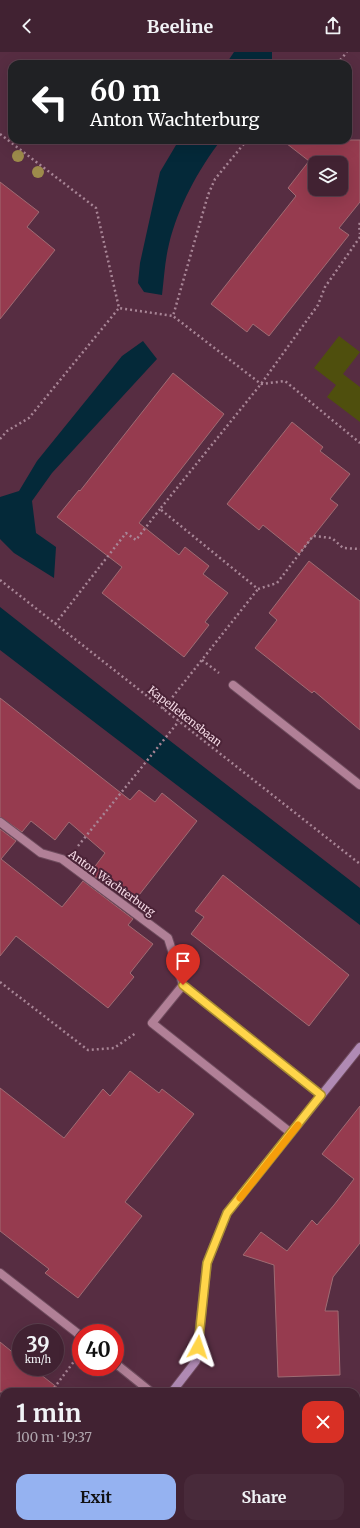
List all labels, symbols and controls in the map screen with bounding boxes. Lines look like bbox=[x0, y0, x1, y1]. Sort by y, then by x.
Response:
icon: back bbox=[16, 15, 38, 37]
text: Beeline bbox=[147, 15, 213, 38]
icon: share bbox=[322, 15, 344, 37]
text: 60 m bbox=[90, 73, 160, 109]
icon: left bbox=[24, 76, 76, 128]
text: Anton Wachterburg bbox=[90, 108, 260, 131]
map controls bbox=[308, 156, 348, 196]
button: layers bbox=[308, 156, 348, 196]
street label: Kapellekensbaan bbox=[145, 683, 225, 750]
street label: Anton Wachterburg bbox=[65, 846, 158, 919]
pin bbox=[166, 944, 200, 985]
icon: arrive bbox=[172, 950, 194, 972]
speed limit sign: 40 bbox=[72, 1324, 124, 1376]
position arrow bbox=[177, 1326, 219, 1368]
text: 39 bbox=[26, 1332, 50, 1357]
text: km/h bbox=[25, 1353, 51, 1366]
text: 1 min bbox=[16, 1398, 81, 1429]
button: close bbox=[302, 1401, 344, 1443]
text: 100 m · 19:37 bbox=[16, 1429, 92, 1446]
button: Exit bbox=[16, 1474, 176, 1520]
button: Share bbox=[184, 1474, 344, 1520]

